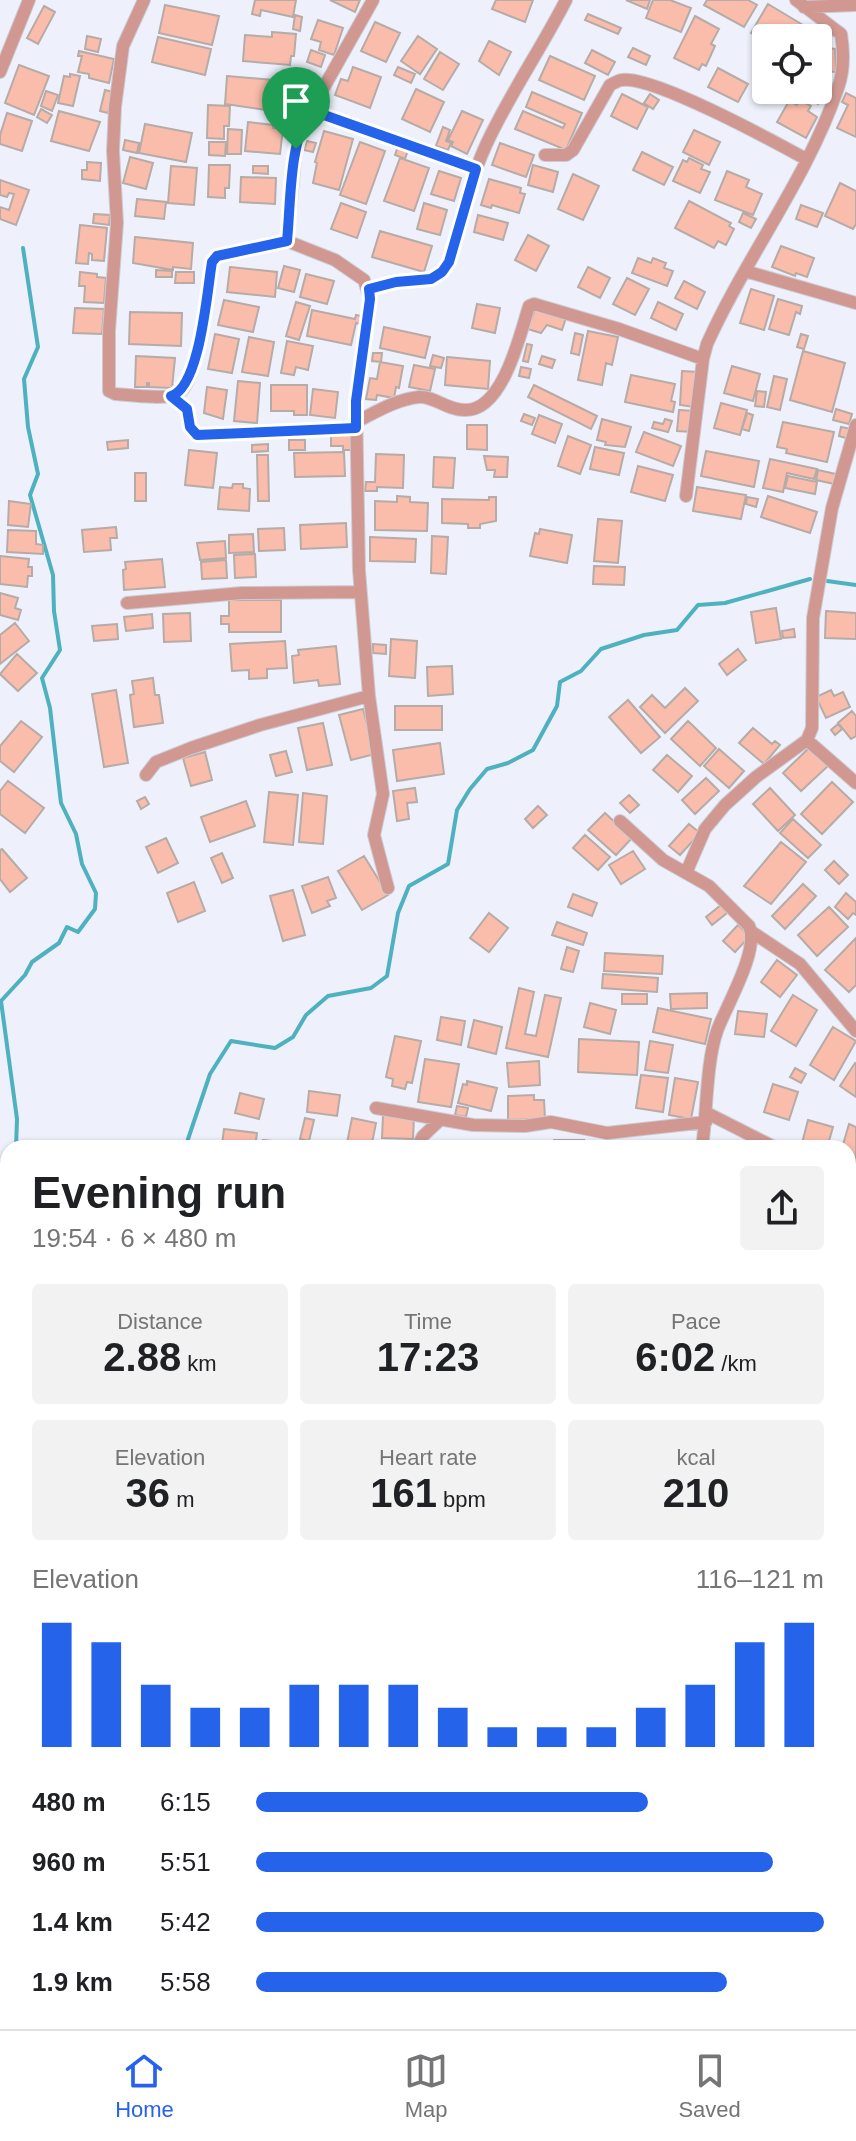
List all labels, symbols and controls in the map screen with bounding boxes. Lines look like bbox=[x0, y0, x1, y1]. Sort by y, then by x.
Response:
map controls bbox=[752, 24, 832, 104]
button: locate bbox=[752, 24, 832, 104]
pin bbox=[262, 67, 330, 149]
icon: arrive bbox=[274, 79, 318, 123]
button: share bbox=[740, 1166, 824, 1250]
text: Evening run bbox=[32, 1168, 286, 1217]
text: 19:54 · 6 × 480 m bbox=[32, 1223, 237, 1253]
text: Distance bbox=[117, 1309, 203, 1334]
text: Time bbox=[404, 1309, 452, 1334]
text: Pace bbox=[671, 1309, 721, 1334]
text: 2.88 bbox=[103, 1335, 181, 1379]
text: 17:23 bbox=[377, 1335, 479, 1379]
text: 6:02 bbox=[635, 1335, 715, 1379]
text: km bbox=[181, 1351, 217, 1376]
text: /km bbox=[715, 1351, 757, 1376]
text: Elevation bbox=[115, 1445, 205, 1470]
text: Heart rate bbox=[379, 1445, 477, 1470]
text: kcal bbox=[676, 1445, 716, 1470]
text: 36 bbox=[126, 1471, 170, 1515]
text: 161 bbox=[370, 1471, 437, 1515]
text: 210 bbox=[663, 1471, 729, 1515]
text: m bbox=[170, 1487, 194, 1512]
text: bpm bbox=[437, 1487, 486, 1512]
text: Elevation bbox=[32, 1564, 139, 1594]
text: 116–121 m bbox=[696, 1564, 824, 1594]
text: 480 m bbox=[32, 1787, 106, 1817]
text: 6:15 bbox=[160, 1787, 211, 1817]
text: 960 m bbox=[32, 1847, 106, 1877]
text: 5:51 bbox=[160, 1847, 211, 1877]
text: 1.4 km bbox=[32, 1907, 113, 1937]
text: 5:42 bbox=[160, 1907, 211, 1937]
text: 1.9 km bbox=[32, 1967, 113, 1997]
text: 5:58 bbox=[160, 1967, 211, 1997]
tab: Home bbox=[115, 2049, 174, 2123]
tab: Map bbox=[404, 2049, 448, 2123]
tab: Saved bbox=[678, 2049, 741, 2123]

